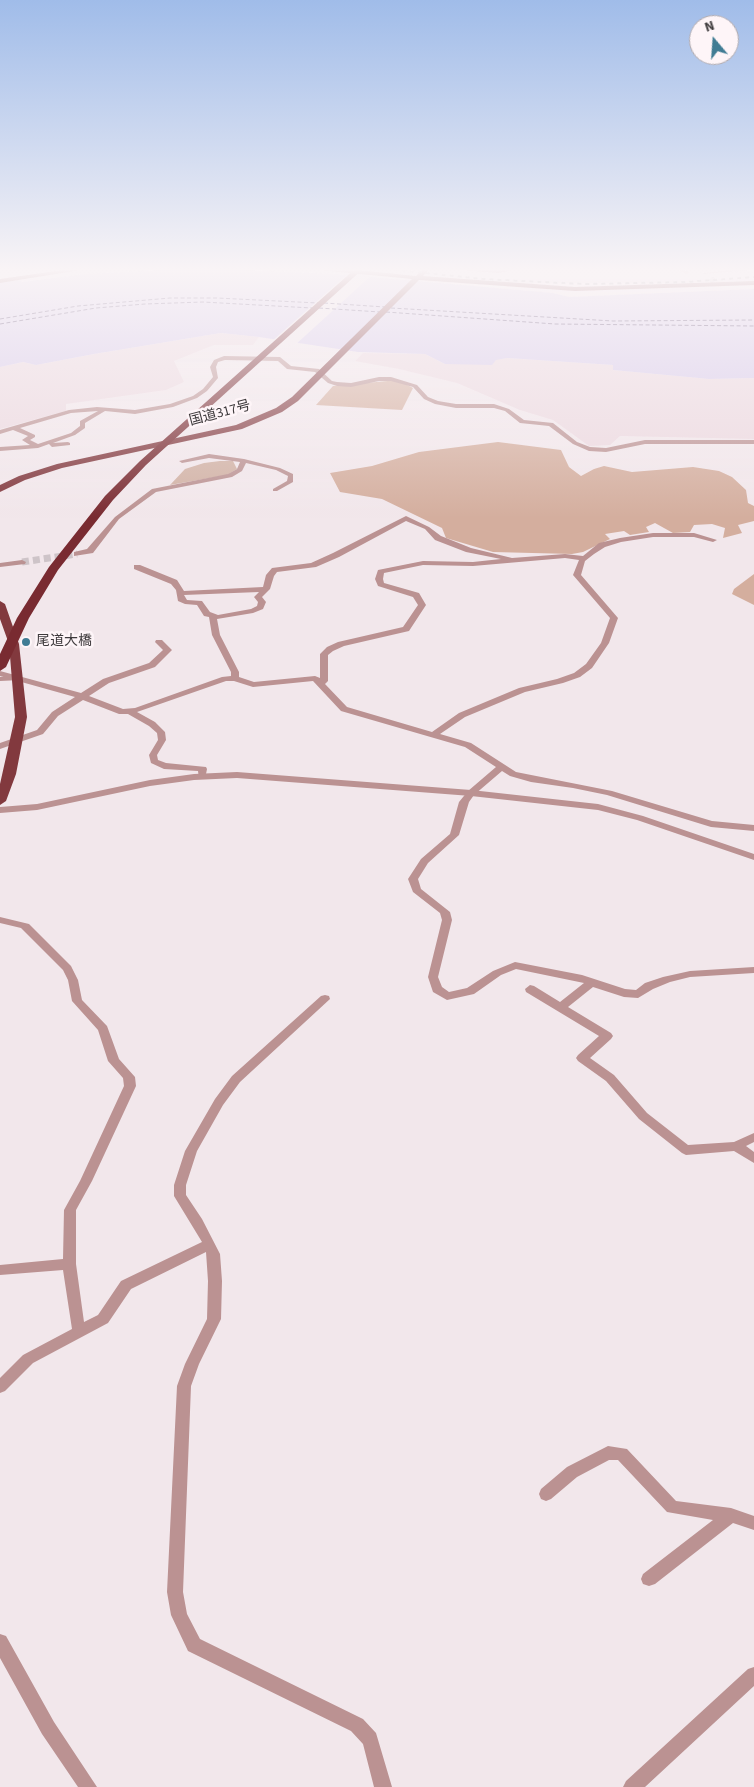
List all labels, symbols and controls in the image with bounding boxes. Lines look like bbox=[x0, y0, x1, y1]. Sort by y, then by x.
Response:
north arrow bbox=[689, 15, 739, 65]
text: N bbox=[702, 16, 717, 38]
street label: 国道317号 bbox=[187, 398, 253, 430]
place label: 尾道大橋 bbox=[36, 634, 92, 650]
marker: 尾道大橋 bbox=[20, 636, 32, 648]

